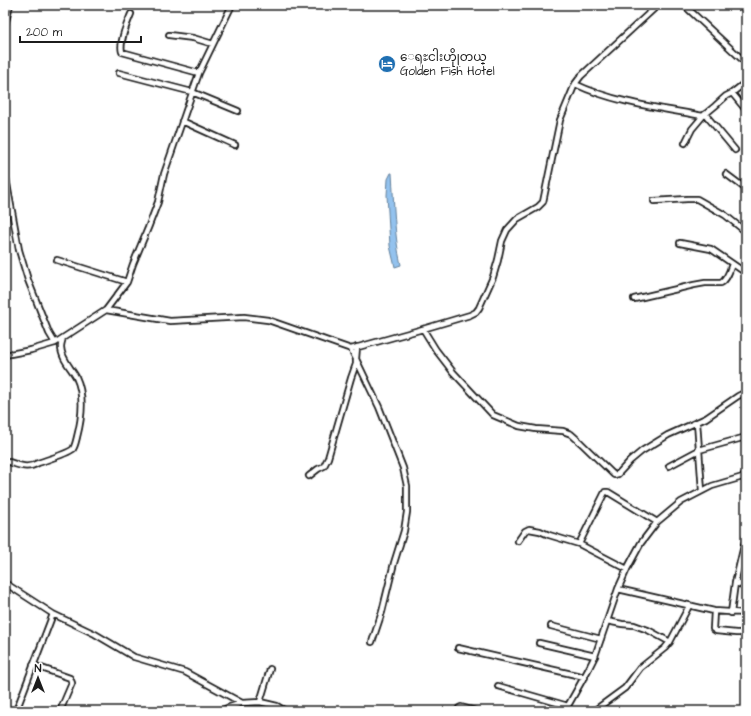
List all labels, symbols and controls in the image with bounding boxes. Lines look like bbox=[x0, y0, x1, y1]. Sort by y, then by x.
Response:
scale bar bbox=[20, 18, 141, 44]
text: 200 m bbox=[26, 24, 63, 41]
place label: ေရႊငါးဟိုုတယ္ Golden Fish Hotel bbox=[400, 48, 495, 80]
hotel icon: ေရႊငါးဟိုုတယ္ Golden Fish Hotel bbox=[377, 54, 397, 74]
north arrow bbox=[18, 658, 58, 698]
text: N bbox=[35, 661, 42, 676]

